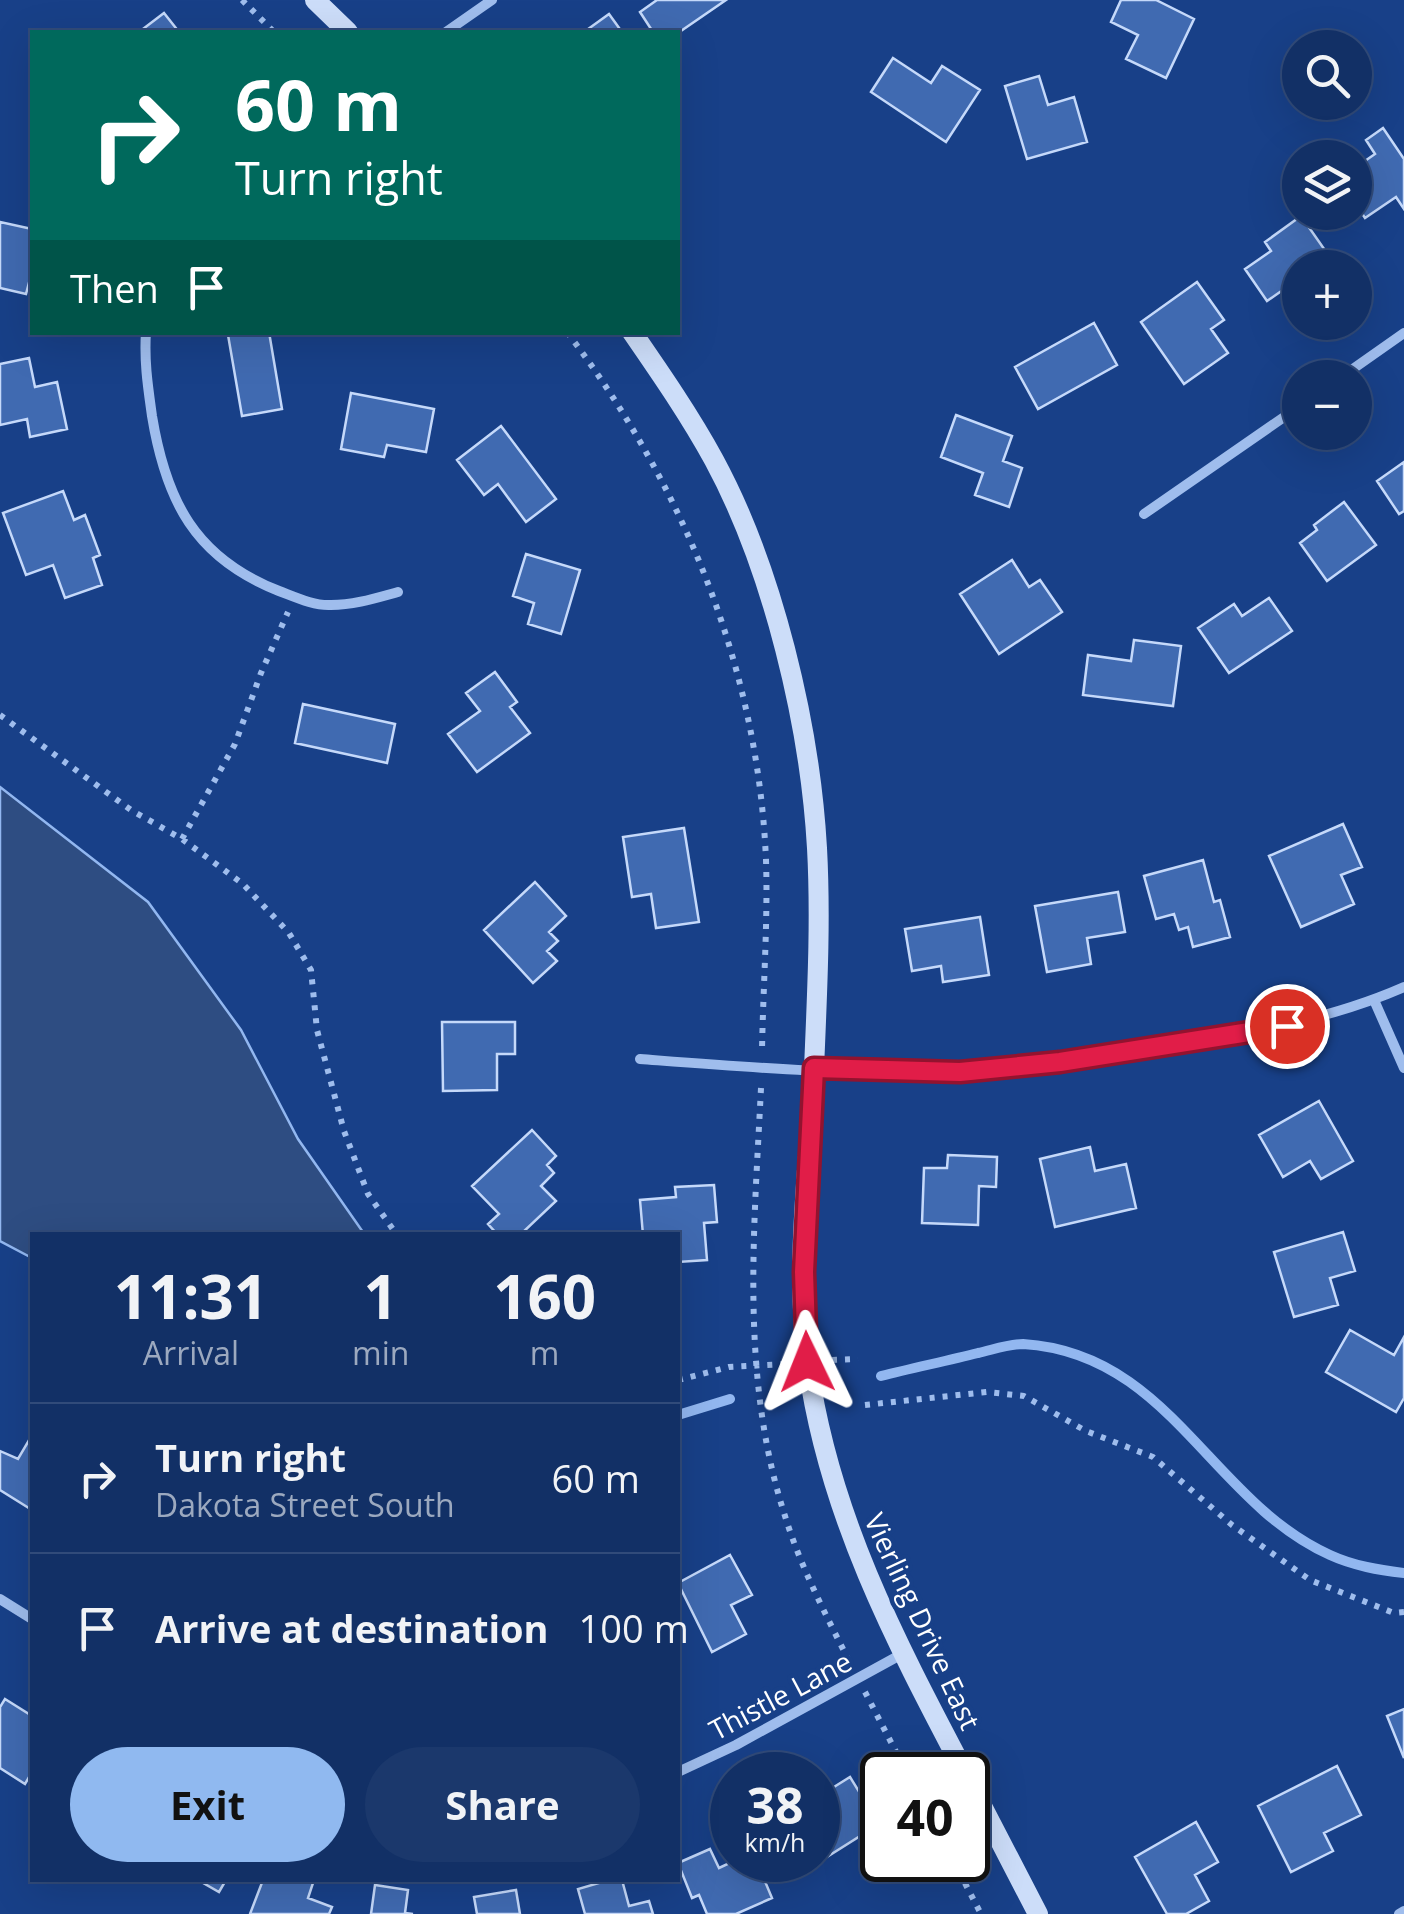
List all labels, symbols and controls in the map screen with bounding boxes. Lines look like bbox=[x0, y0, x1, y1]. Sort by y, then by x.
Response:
map controls bbox=[1282, 30, 1372, 450]
button: search bbox=[1282, 30, 1372, 120]
text: 60 m bbox=[235, 56, 402, 152]
icon: right bbox=[70, 70, 200, 200]
button: layers bbox=[1282, 140, 1372, 230]
text: Turn right bbox=[235, 147, 443, 208]
button: + bbox=[1282, 250, 1372, 340]
icon: arrive bbox=[179, 260, 234, 315]
text: Then bbox=[70, 262, 159, 314]
button: − bbox=[1282, 360, 1372, 450]
pin bbox=[1245, 984, 1330, 1069]
icon: arrive bbox=[1260, 999, 1315, 1054]
text: 11:31 bbox=[114, 1255, 268, 1337]
text: 1 bbox=[364, 1255, 398, 1337]
text: 160 bbox=[493, 1255, 596, 1337]
position arrow bbox=[755, 1310, 859, 1414]
text: Arrival bbox=[143, 1331, 239, 1374]
text: min bbox=[352, 1331, 409, 1374]
text: m bbox=[530, 1331, 559, 1374]
text: Turn right bbox=[155, 1431, 346, 1483]
icon: right bbox=[70, 1451, 125, 1506]
text: 60 m bbox=[551, 1452, 640, 1504]
text: Dakota Street South bbox=[155, 1483, 455, 1526]
street label: Vierling Drive East bbox=[856, 1506, 990, 1736]
icon: arrive bbox=[70, 1601, 125, 1656]
text: Arrive at destination bbox=[155, 1602, 549, 1654]
text: 100 m bbox=[579, 1602, 689, 1654]
street label: Thistle Lane bbox=[702, 1642, 858, 1748]
button: Exit bbox=[70, 1747, 345, 1862]
button: Share bbox=[365, 1747, 640, 1862]
speed limit sign: 40 bbox=[860, 1752, 990, 1882]
text: 38 bbox=[746, 1771, 804, 1839]
text: km/h bbox=[745, 1825, 805, 1859]

